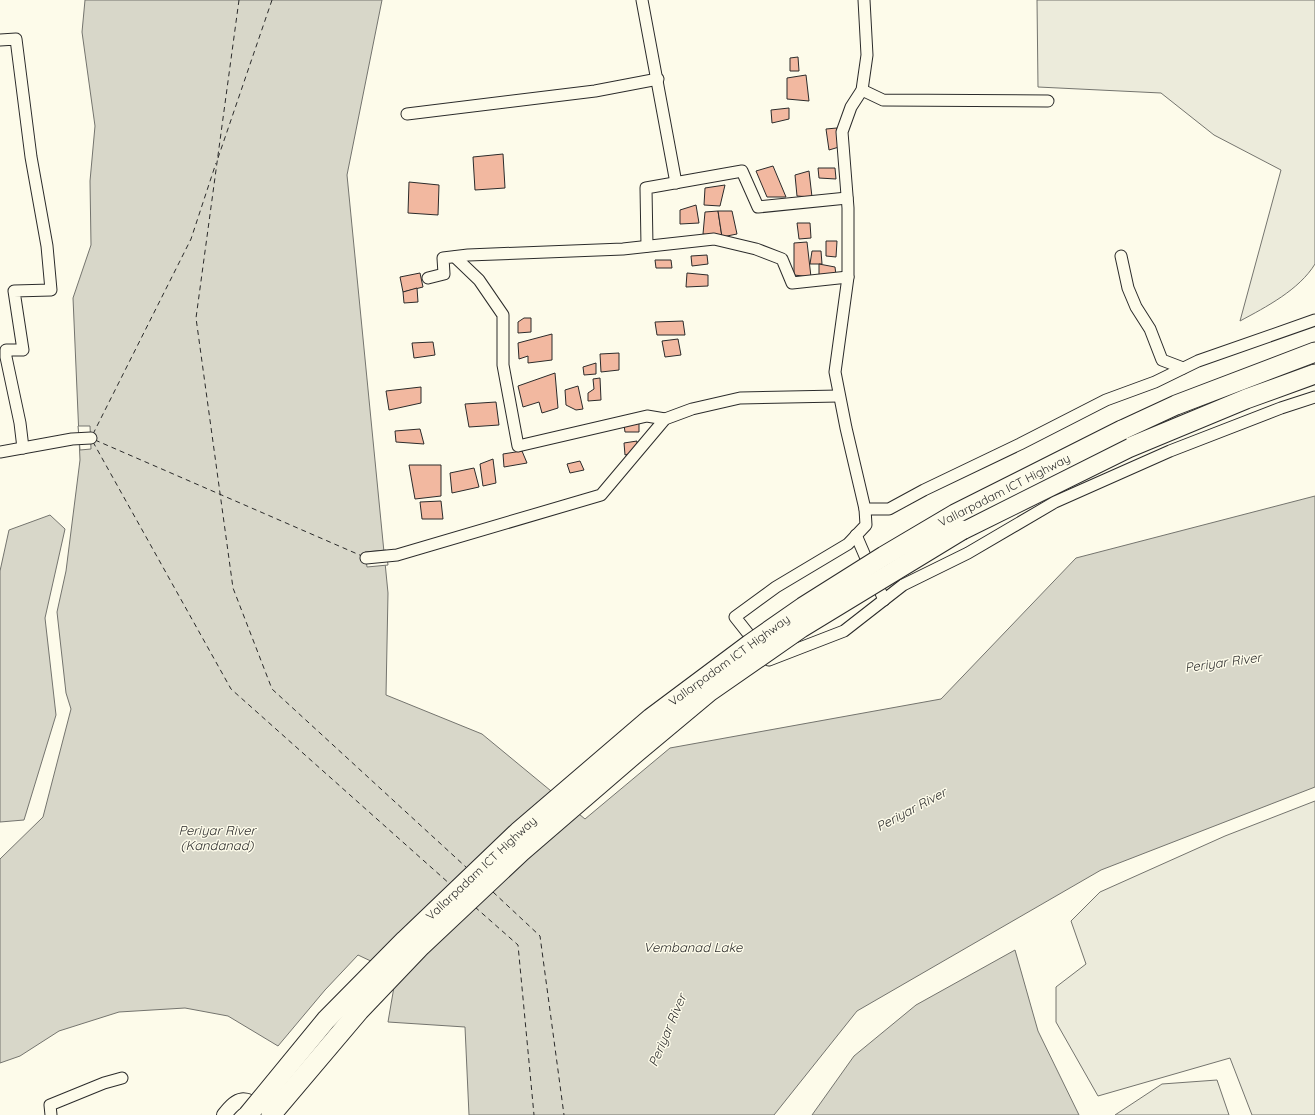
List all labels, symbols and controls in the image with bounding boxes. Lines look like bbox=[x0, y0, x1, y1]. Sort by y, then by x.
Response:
street label: Vallarpadam ICT Highway bbox=[936, 450, 1072, 530]
street label: Vallarpadam ICT Highway bbox=[666, 611, 792, 709]
water label: Periyar River bbox=[1184, 648, 1264, 675]
water label: Periyar River bbox=[873, 783, 951, 834]
street label: Vallarpadam ICT Highway bbox=[423, 813, 539, 923]
water label: Periyar River (Kandanad) bbox=[178, 822, 258, 853]
water label: Vembanad Lake bbox=[644, 939, 743, 955]
water label: Periyar River bbox=[645, 990, 690, 1069]

